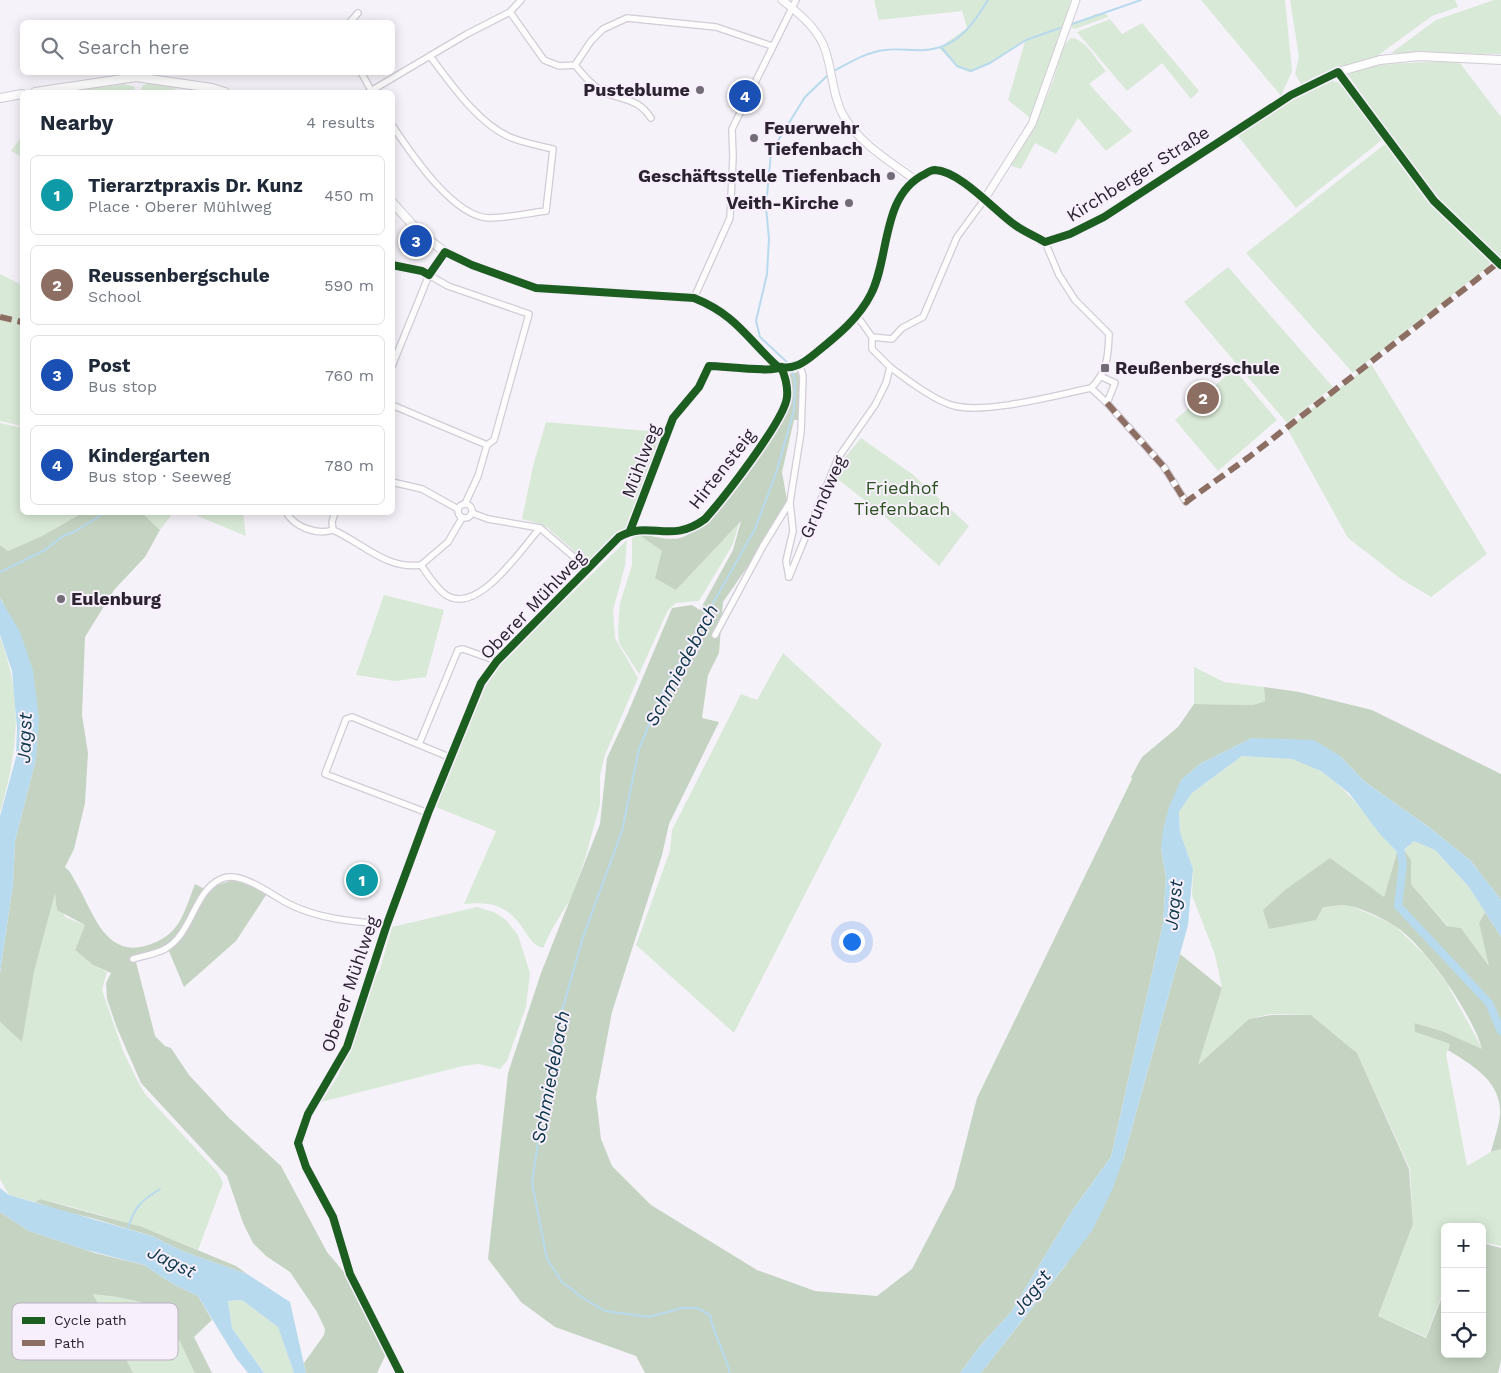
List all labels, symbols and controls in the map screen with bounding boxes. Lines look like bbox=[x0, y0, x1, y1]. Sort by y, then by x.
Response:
search box bbox=[20, 20, 395, 75]
icon: search bbox=[38, 34, 66, 62]
text: Search here bbox=[78, 36, 189, 59]
pin: 4 bbox=[729, 77, 761, 115]
place label: Pusteblume bbox=[583, 79, 690, 100]
marker: Pusteblume bbox=[694, 84, 706, 96]
text: Nearby bbox=[40, 110, 113, 135]
text: 4 results bbox=[306, 113, 375, 132]
place label: Feuerwehr Tiefenbach bbox=[764, 117, 863, 159]
street label: Kirchberger Straße bbox=[1062, 121, 1213, 226]
marker: Feuerwehr Tiefenbach bbox=[748, 132, 760, 144]
place label: Geschäftsstelle Tiefenbach bbox=[638, 165, 881, 186]
marker: Geschäftsstelle Tiefenbach bbox=[885, 170, 897, 182]
text: Tierarztpraxis Dr. Kunz bbox=[88, 174, 303, 197]
text: 1 bbox=[54, 186, 60, 205]
text: 450 m bbox=[324, 186, 374, 205]
place label: Veith-Kirche bbox=[726, 192, 839, 213]
text: Place · Oberer Mühlweg bbox=[88, 197, 272, 216]
marker: Veith-Kirche bbox=[843, 197, 855, 209]
pin: 3 bbox=[400, 222, 432, 260]
text: Reussenbergschule bbox=[88, 264, 270, 287]
text: 2 bbox=[52, 276, 62, 295]
text: 590 m bbox=[324, 276, 374, 295]
text: School bbox=[88, 287, 141, 306]
text: Post bbox=[88, 354, 130, 377]
place label: Reußenbergschule bbox=[1115, 357, 1280, 378]
marker: Reußenbergschule bbox=[1099, 362, 1111, 374]
text: 3 bbox=[52, 366, 62, 385]
text: 760 m bbox=[325, 366, 374, 385]
text: Bus stop bbox=[88, 377, 157, 396]
pin: 2 bbox=[1187, 379, 1219, 417]
street label: Mühlweg bbox=[617, 421, 664, 501]
street label: Hirtensteig bbox=[684, 424, 760, 513]
text: Kindergarten bbox=[88, 444, 210, 467]
street label: Grundweg bbox=[795, 452, 850, 542]
text: 4 bbox=[52, 456, 62, 475]
text: 780 m bbox=[325, 456, 374, 475]
text: Bus stop · Seeweg bbox=[88, 467, 231, 486]
park label: Friedhof Tiefenbach bbox=[854, 477, 950, 519]
street label: Oberer Mühlweg bbox=[475, 546, 590, 663]
place label: Eulenburg bbox=[71, 588, 162, 609]
marker: Eulenburg bbox=[55, 593, 67, 605]
water label: Schmiedebach bbox=[640, 600, 723, 730]
water label: Jagst bbox=[12, 712, 37, 764]
pin: 1 bbox=[346, 861, 378, 899]
water label: Jagst bbox=[1159, 878, 1188, 932]
street label: Oberer Mühlweg bbox=[316, 912, 383, 1055]
your location bbox=[839, 929, 865, 955]
water label: Schmiedebach bbox=[526, 1009, 575, 1145]
map controls bbox=[1441, 1223, 1486, 1358]
button: + bbox=[1441, 1223, 1486, 1268]
water label: Jagst bbox=[144, 1240, 200, 1283]
water label: Jagst bbox=[1007, 1265, 1056, 1320]
button: − bbox=[1441, 1268, 1486, 1313]
legend bbox=[12, 1303, 178, 1360]
text: Cycle path bbox=[54, 1312, 127, 1328]
button: locate bbox=[1441, 1313, 1486, 1358]
text: Path bbox=[54, 1335, 85, 1351]

